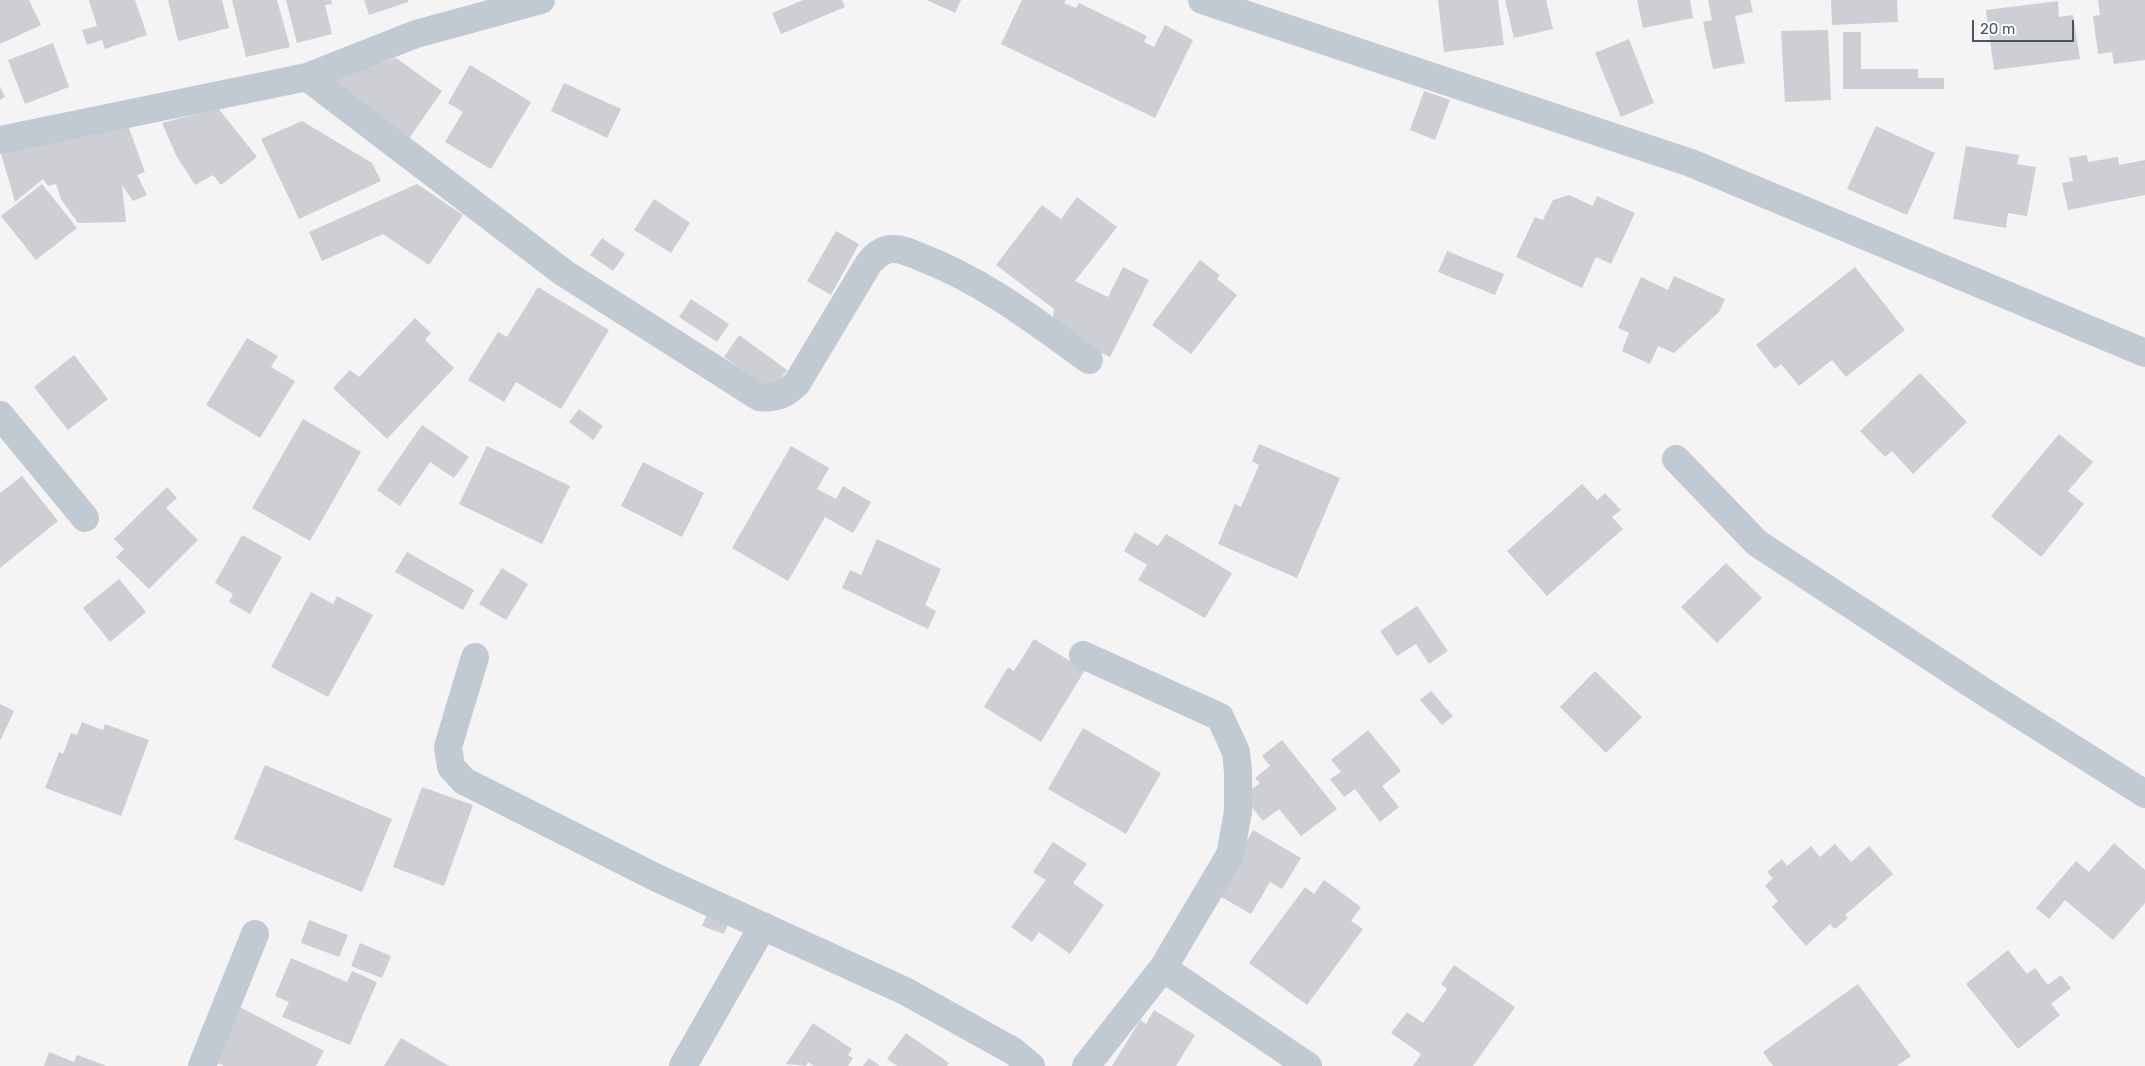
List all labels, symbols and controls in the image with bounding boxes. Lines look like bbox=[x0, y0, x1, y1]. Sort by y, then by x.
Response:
scale bar bbox=[1975, 10, 2078, 42]
text: 20 m bbox=[1980, 20, 2015, 38]

